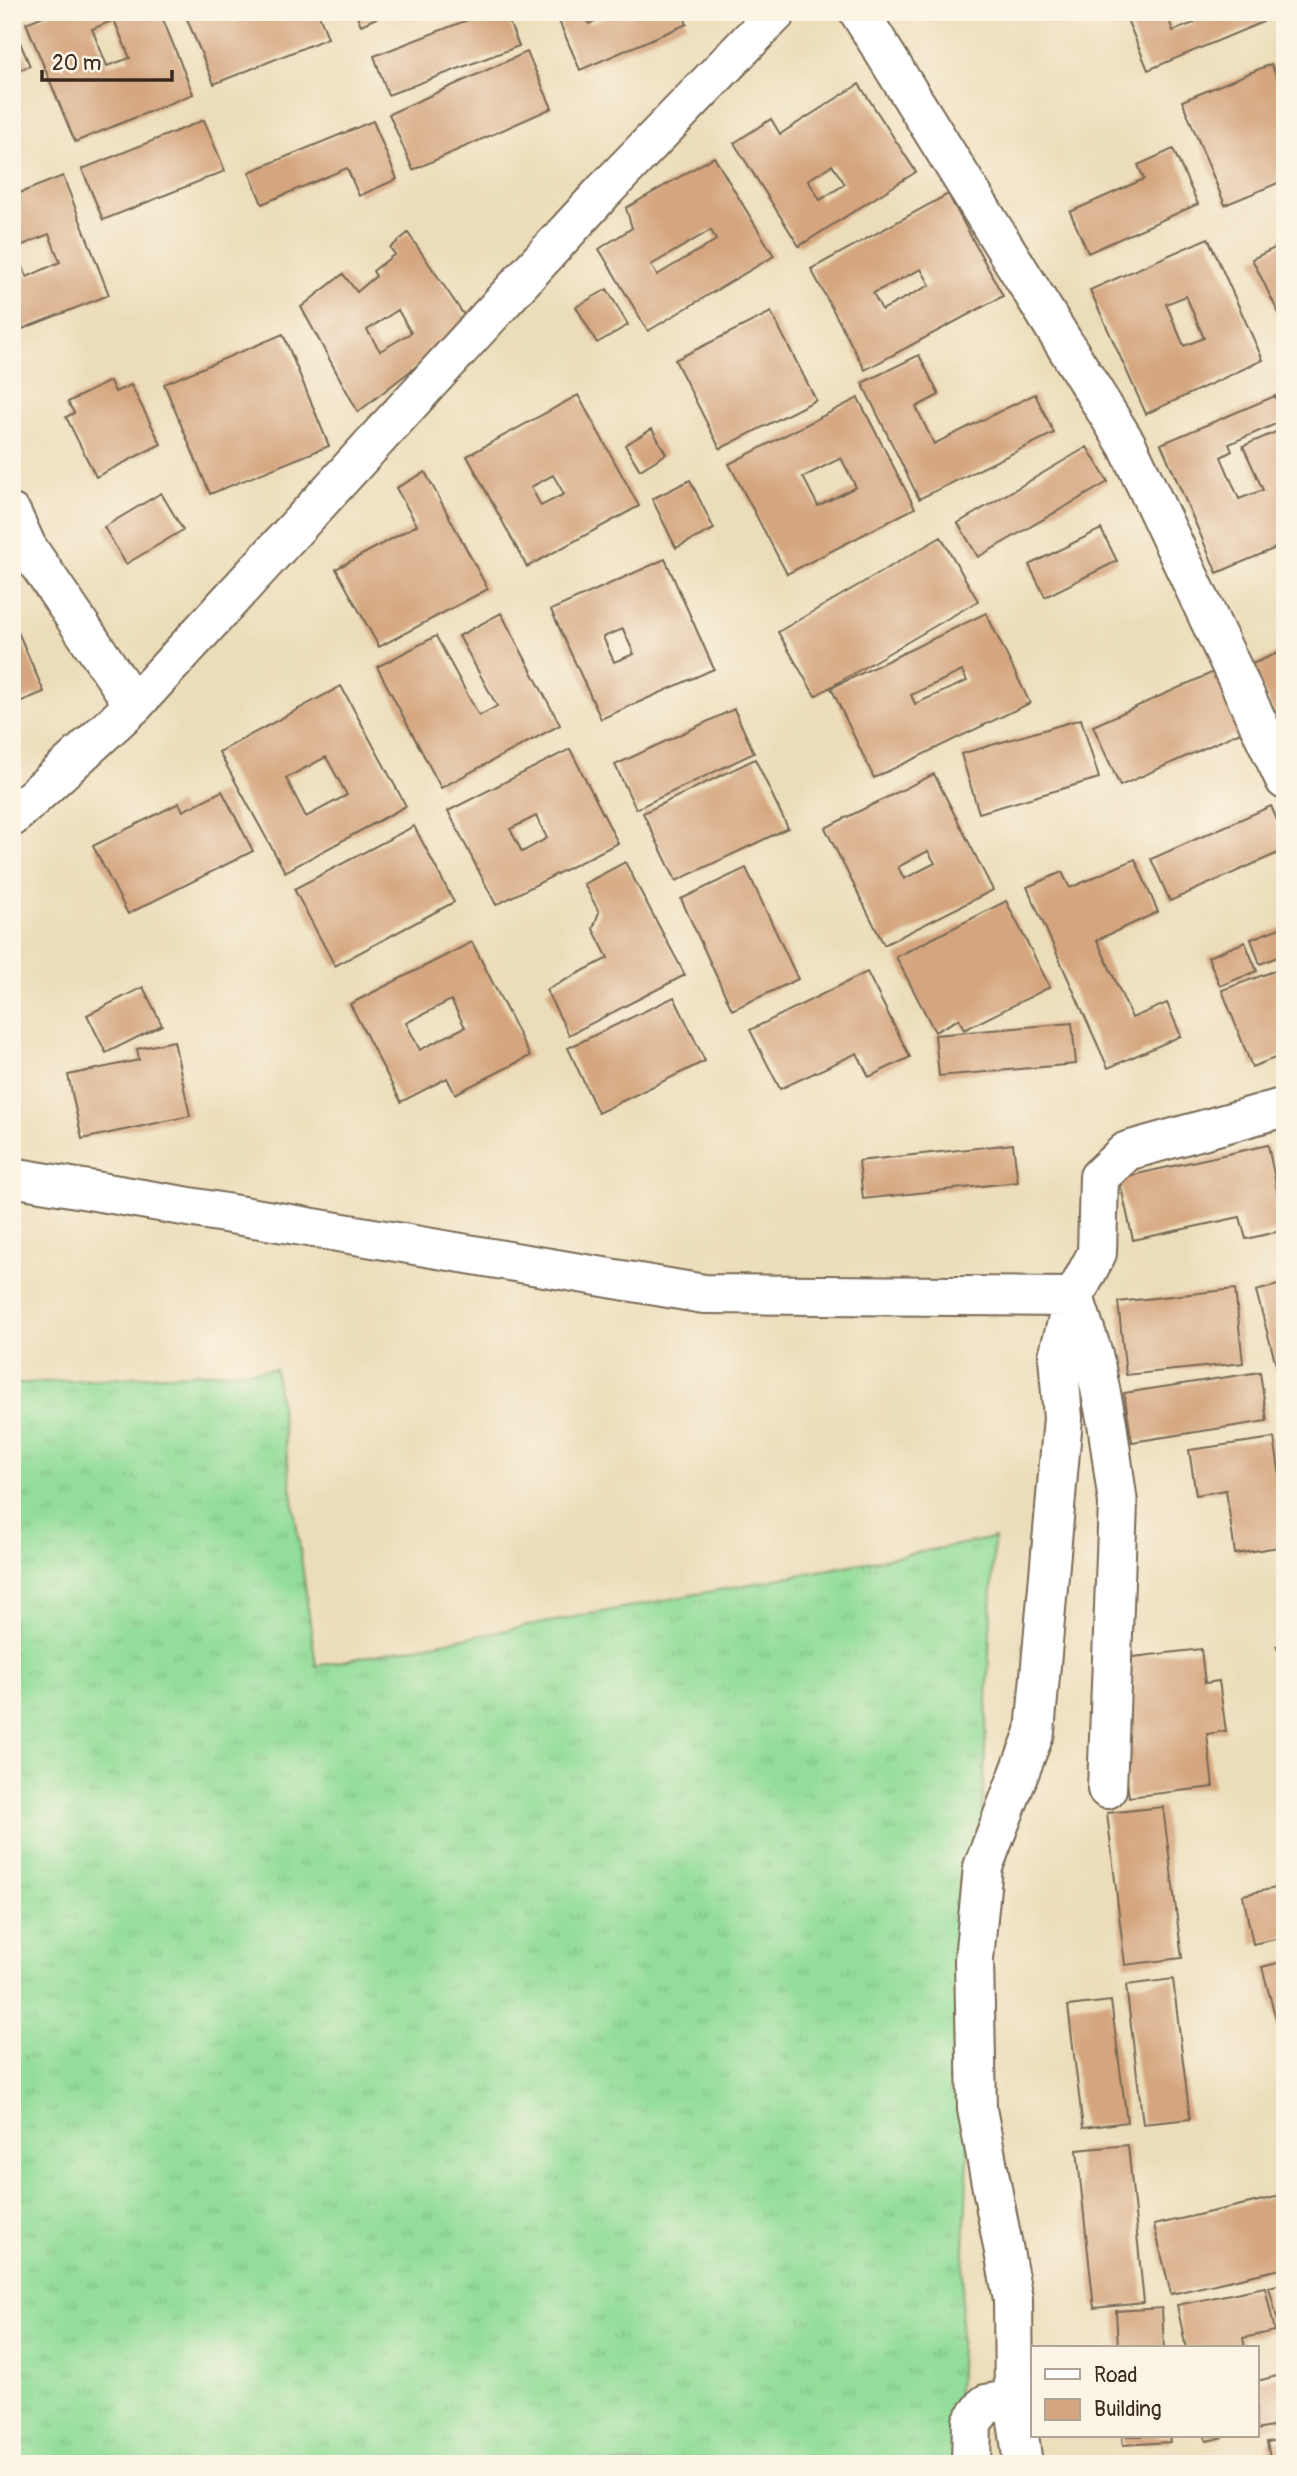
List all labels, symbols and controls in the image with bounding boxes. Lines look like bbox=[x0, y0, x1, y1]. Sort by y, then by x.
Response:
scale bar bbox=[42, 38, 172, 82]
text: 20 m bbox=[52, 50, 101, 77]
legend bbox=[1031, 2346, 1258, 2438]
text: Road bbox=[1094, 2362, 1138, 2389]
text: Building bbox=[1094, 2396, 1161, 2423]

